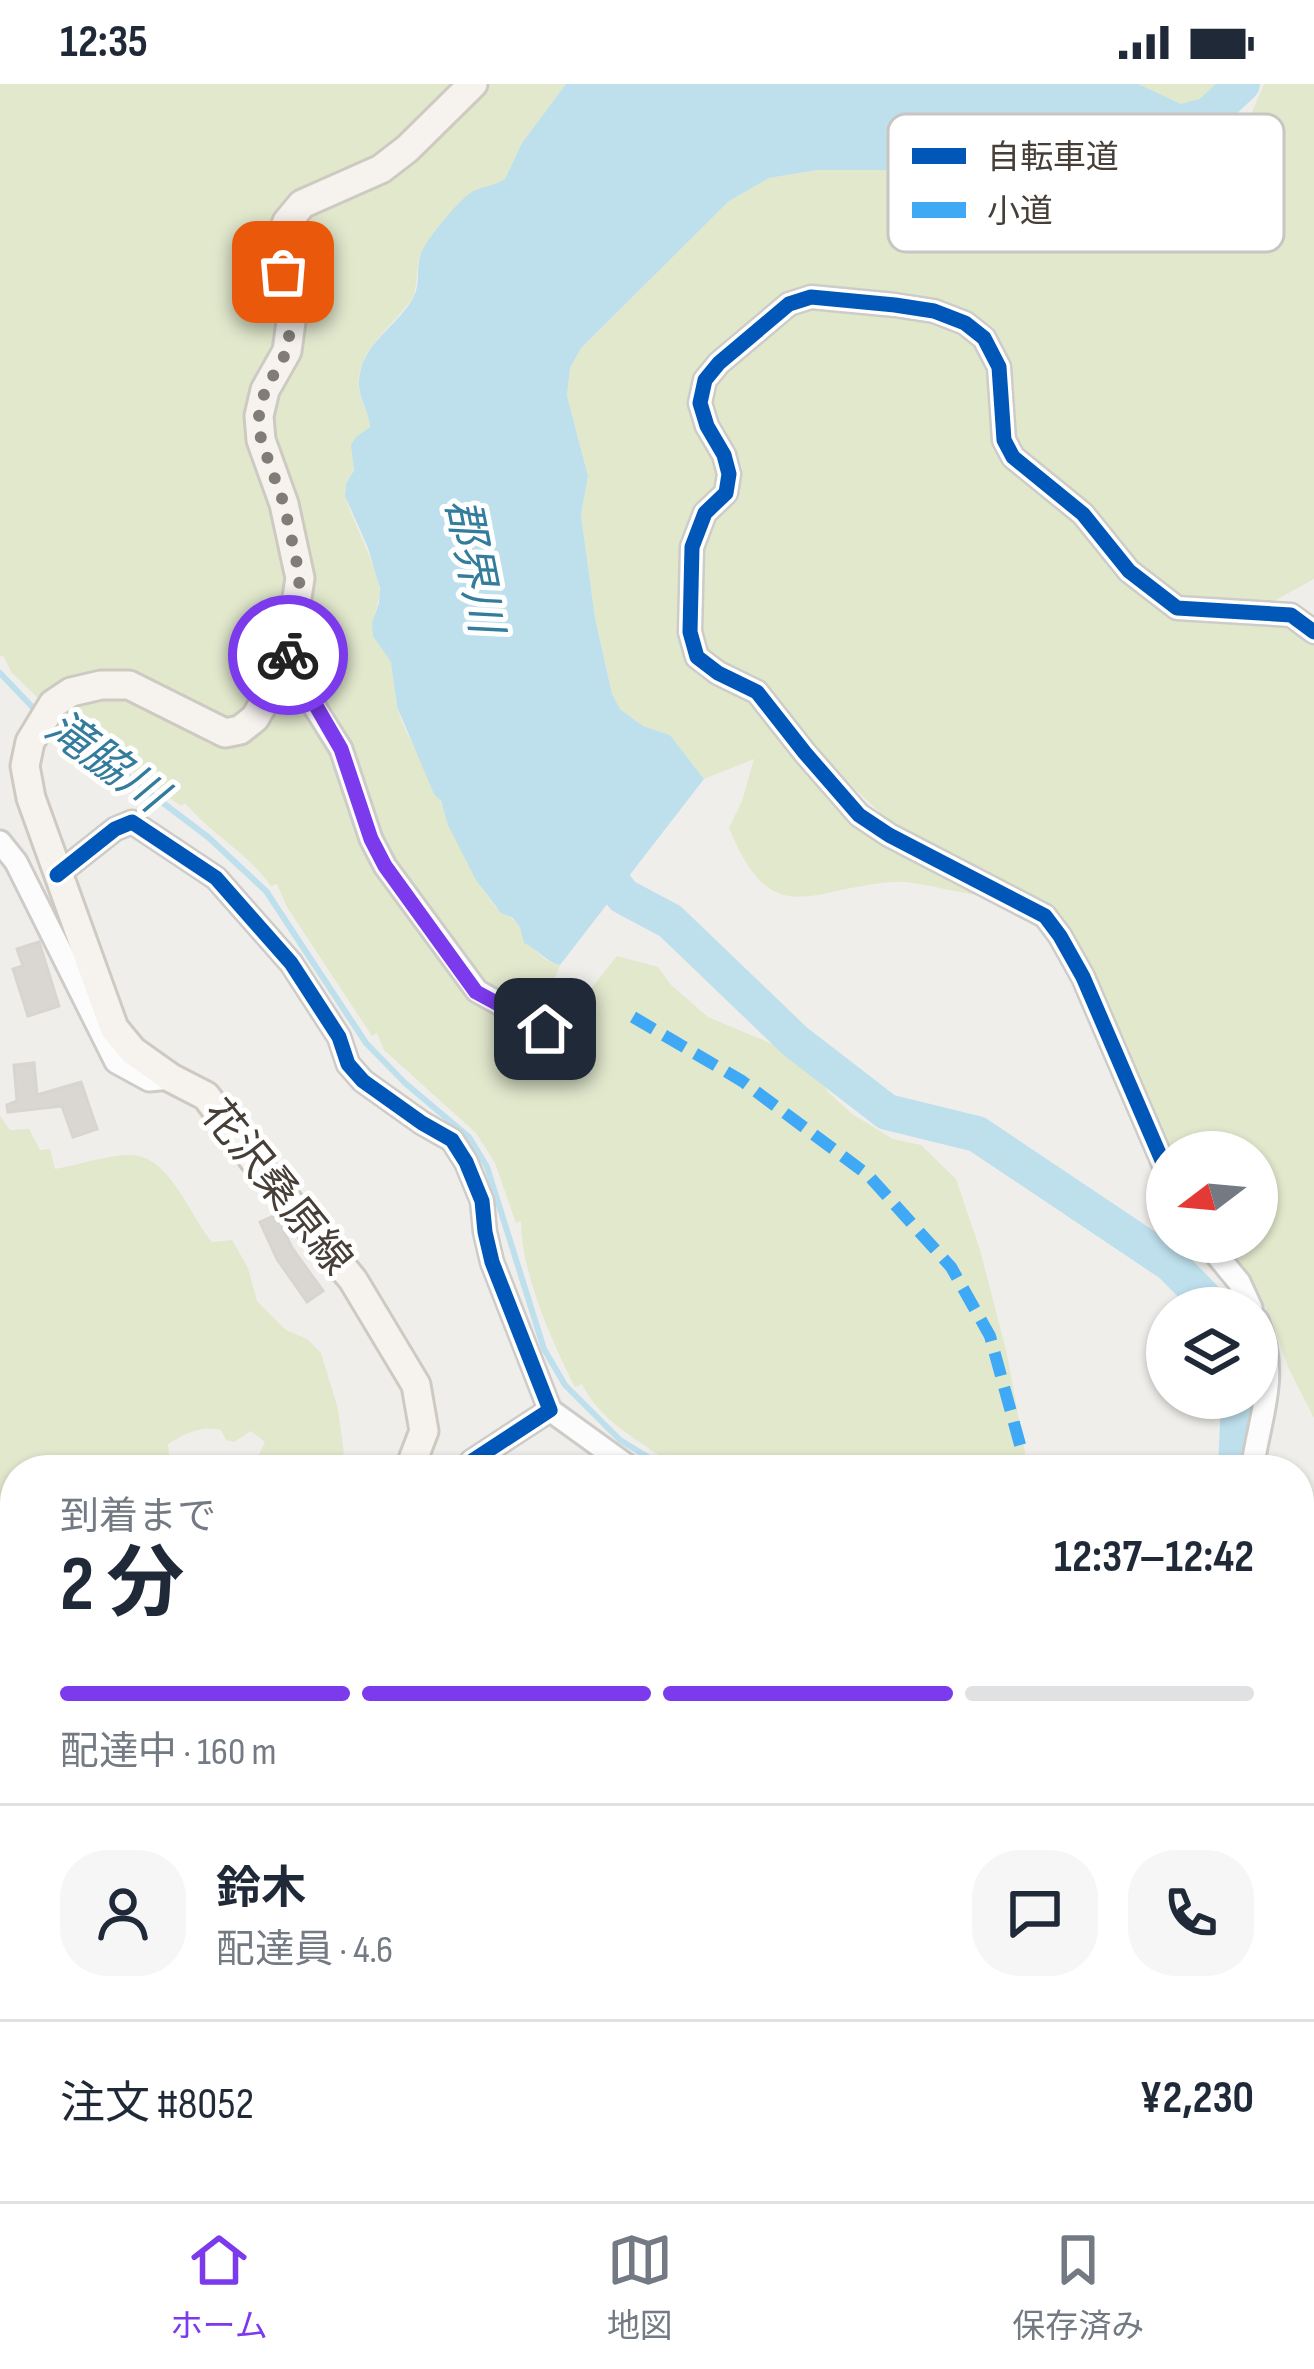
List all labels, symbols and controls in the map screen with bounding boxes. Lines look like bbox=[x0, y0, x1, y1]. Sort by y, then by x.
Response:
text: 12:35 bbox=[60, 15, 148, 70]
legend bbox=[888, 114, 1284, 252]
text: 自転車道 bbox=[987, 138, 1119, 178]
text: 小道 bbox=[987, 192, 1053, 232]
pin bbox=[232, 221, 334, 323]
icon: bag bbox=[250, 239, 316, 305]
water label: 郡界川 bbox=[433, 494, 514, 641]
courier bbox=[228, 595, 348, 715]
icon: bike bbox=[255, 622, 321, 688]
water label: 滝脇川 bbox=[34, 700, 179, 826]
pin bbox=[494, 978, 596, 1080]
icon: home bbox=[512, 996, 578, 1062]
street label: 花沢桑原線 bbox=[190, 1090, 362, 1286]
north arrow bbox=[1146, 1131, 1278, 1263]
map controls bbox=[1146, 1131, 1278, 1419]
button: layers bbox=[1146, 1287, 1278, 1419]
text: 到着まで bbox=[60, 1494, 216, 1541]
text: 12:37–12:42 bbox=[1054, 1530, 1254, 1585]
text: 2 分 bbox=[60, 1539, 184, 1632]
text: 配達中 · 160 m bbox=[60, 1729, 277, 1776]
button: person bbox=[60, 1850, 186, 1976]
button: chat bbox=[972, 1850, 1098, 1976]
button: phone bbox=[1128, 1850, 1254, 1976]
text: 鈴木 bbox=[216, 1862, 306, 1917]
text: 配達員 · 4.6 bbox=[216, 1927, 393, 1974]
text: ¥2,230 bbox=[1139, 2071, 1254, 2126]
text: 注文 #8052 bbox=[60, 2077, 254, 2132]
tab: ホーム bbox=[170, 2227, 268, 2347]
tab: 地図 bbox=[607, 2227, 673, 2347]
tab: 保存済み bbox=[1012, 2227, 1144, 2347]

